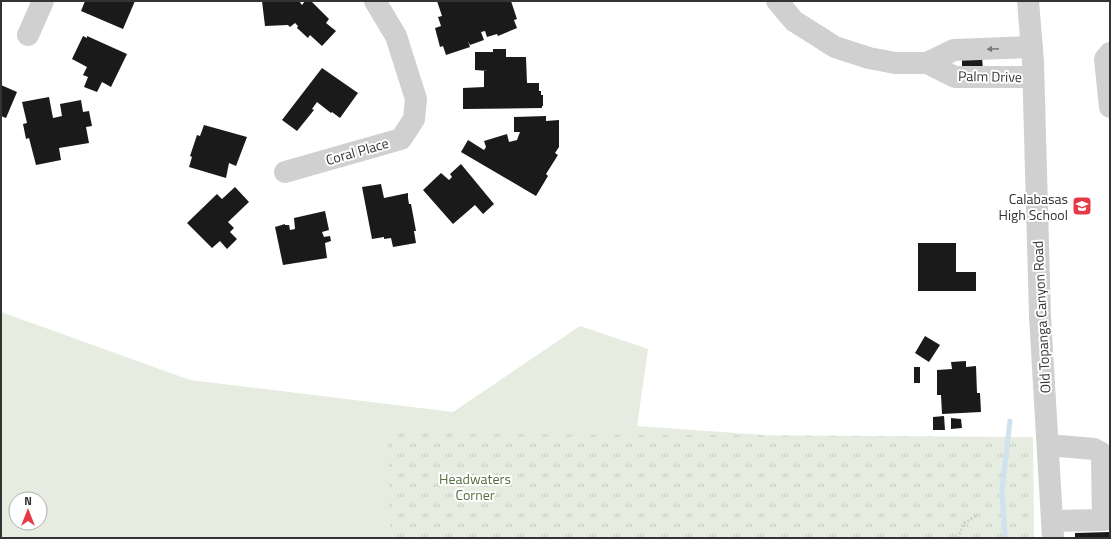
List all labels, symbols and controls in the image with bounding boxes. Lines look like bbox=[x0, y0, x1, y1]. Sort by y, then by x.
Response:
one-way arrow bbox=[987, 45, 999, 52]
street label: Palm Drive bbox=[958, 65, 1022, 87]
street label: Coral Place bbox=[323, 132, 391, 170]
place label: Calabasas High School bbox=[998, 188, 1068, 225]
school or university icon: Calabasas High School bbox=[1071, 195, 1093, 217]
street label: Old Topanga Canyon Road bbox=[1027, 240, 1055, 394]
park label: Headwaters Corner bbox=[439, 468, 511, 505]
north arrow bbox=[8, 491, 48, 531]
text: N bbox=[24, 493, 32, 509]

